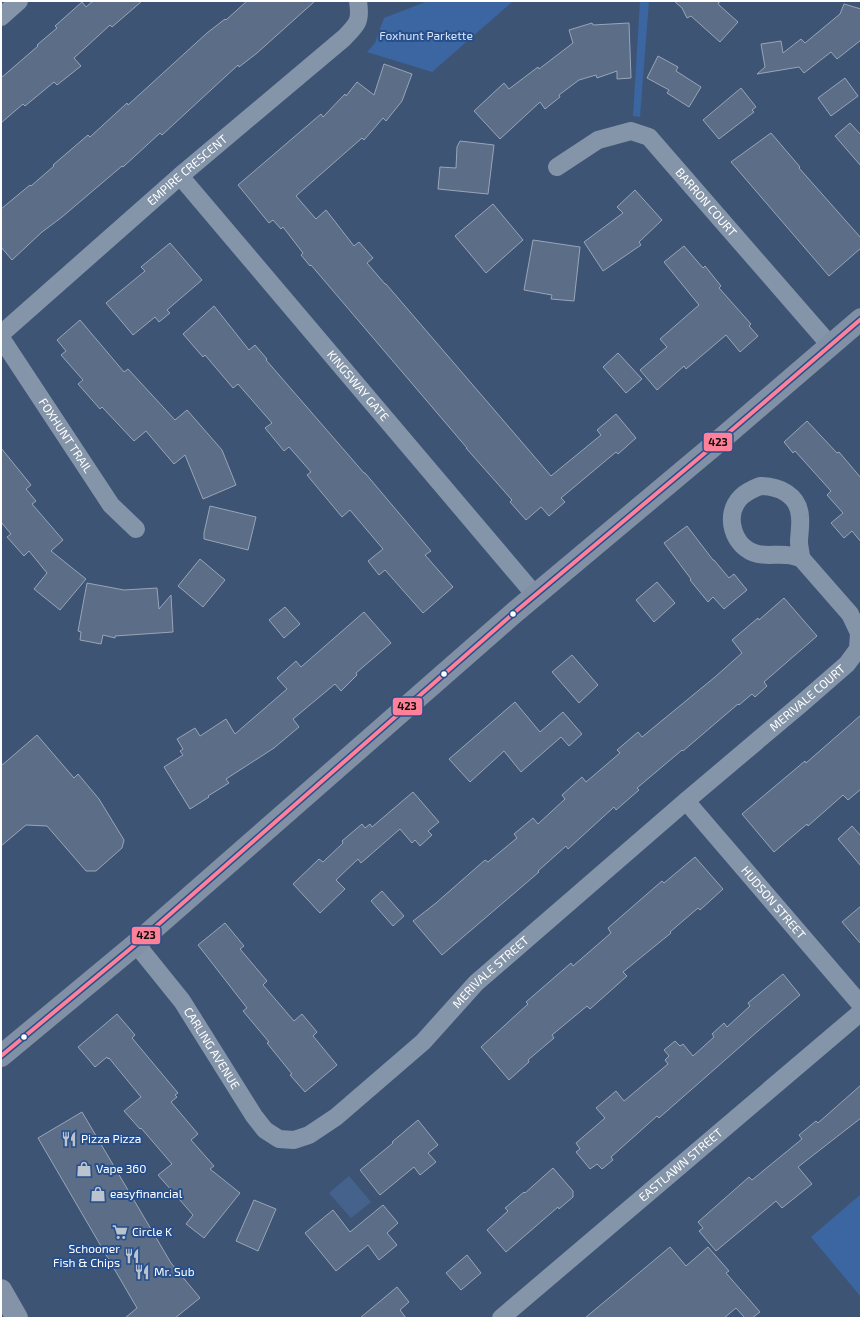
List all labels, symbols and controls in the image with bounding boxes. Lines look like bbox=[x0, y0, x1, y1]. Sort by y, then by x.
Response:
park label: Foxhunt Parkette bbox=[379, 28, 473, 42]
street label: EMPIRE CRESCENT bbox=[144, 131, 230, 208]
street label: BARRON COURT bbox=[673, 165, 740, 239]
street label: KINGSWAY GATE bbox=[325, 347, 393, 424]
street label: FOXHUNT TRAIL bbox=[37, 395, 96, 475]
line badge: 423 bbox=[703, 432, 733, 452]
text: 423 bbox=[708, 435, 728, 448]
unlabelled marker bbox=[508, 609, 518, 619]
street label: MERIVALE COURT bbox=[766, 661, 847, 733]
unlabelled marker bbox=[439, 669, 449, 679]
line badge: 423 bbox=[392, 697, 423, 716]
text: 423 bbox=[397, 699, 417, 712]
street label: HUDSON STREET bbox=[739, 863, 809, 941]
line badge: 423 bbox=[131, 926, 161, 945]
text: 423 bbox=[136, 928, 156, 941]
street label: MERIVALE STREET bbox=[449, 933, 531, 1010]
street label: CARLING AVENUE bbox=[182, 1004, 243, 1091]
unlabelled marker bbox=[19, 1032, 29, 1042]
street label: EASTLAWN STREET bbox=[635, 1125, 725, 1204]
restaurant icon: Pizza Pizza bbox=[60, 1130, 78, 1148]
place label: Pizza Pizza bbox=[81, 1131, 141, 1145]
shop icon: Vape 360 bbox=[75, 1160, 93, 1178]
place label: Vape 360 bbox=[96, 1161, 146, 1175]
shop icon: easyfinancial bbox=[89, 1185, 107, 1203]
place label: easyfinancial bbox=[110, 1186, 183, 1200]
supermarket icon: Circle K bbox=[111, 1223, 129, 1241]
place label: Circle K bbox=[132, 1224, 172, 1238]
place label: Schooner Fish & Chips bbox=[53, 1241, 120, 1269]
restaurant icon: Schooner Fish & Chips bbox=[123, 1247, 141, 1265]
restaurant icon: Mr. Sub bbox=[133, 1263, 151, 1281]
place label: Mr. Sub bbox=[154, 1264, 195, 1278]

